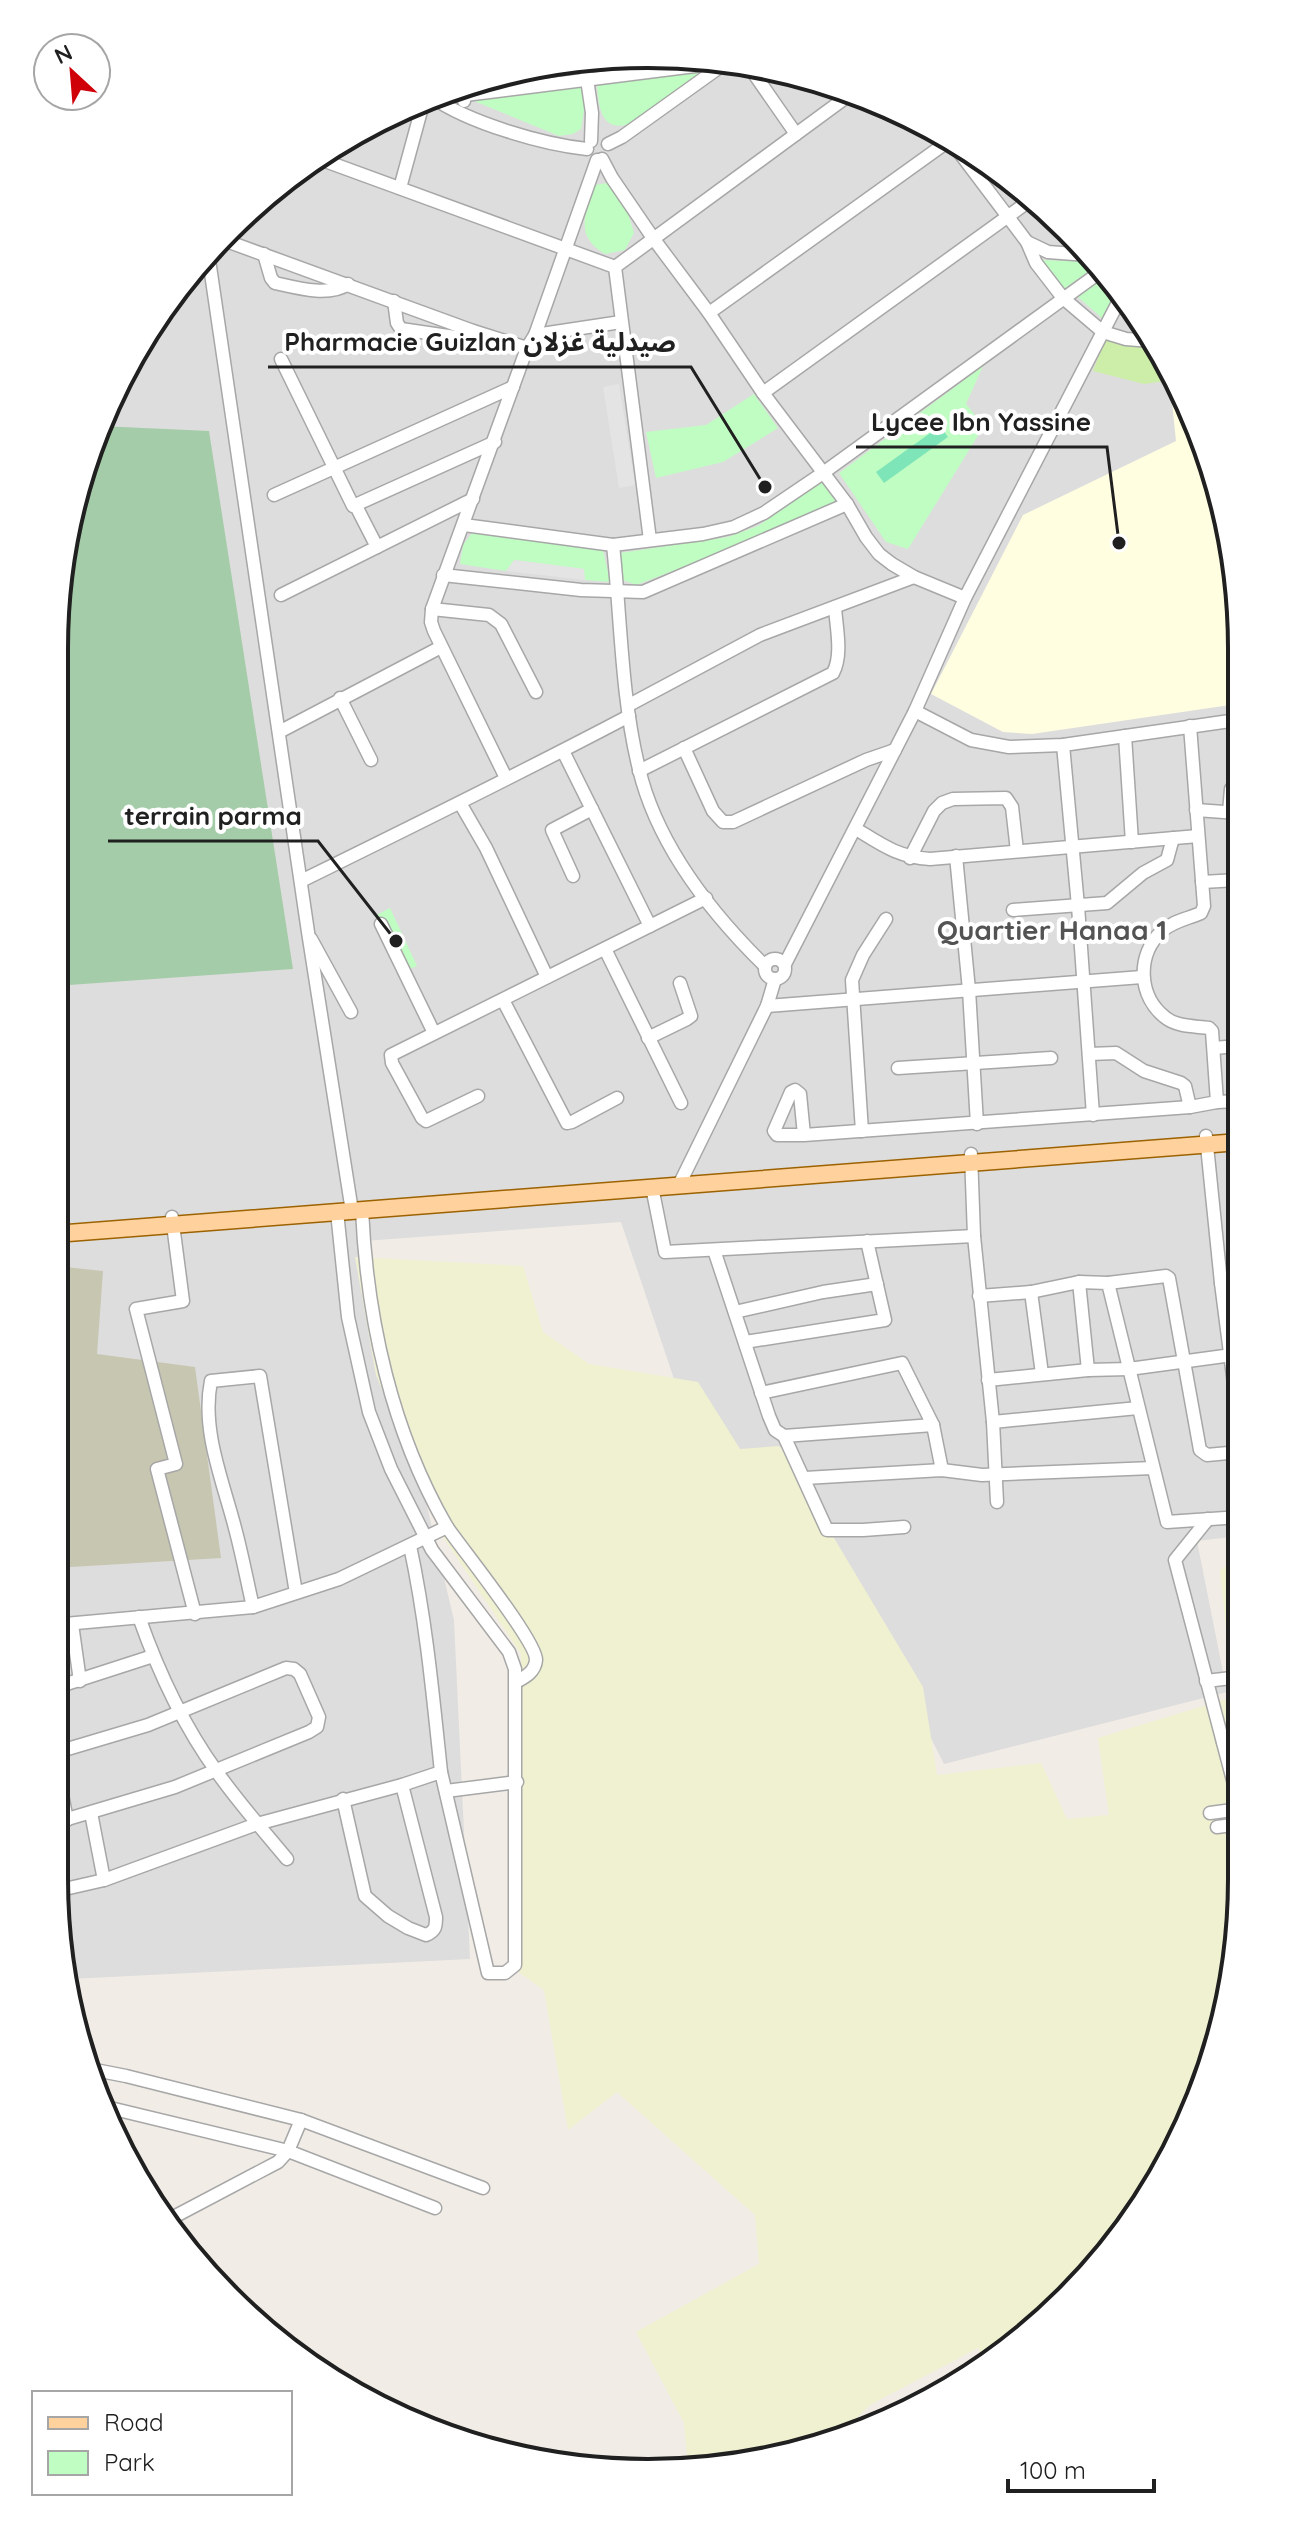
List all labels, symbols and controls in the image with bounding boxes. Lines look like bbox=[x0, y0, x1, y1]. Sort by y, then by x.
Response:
north arrow bbox=[32, 32, 112, 112]
text: N bbox=[50, 38, 77, 70]
callout: Pharmacie Guizlan صيدلية غزلان bbox=[268, 317, 691, 367]
text: Pharmacie Guizlan صيدلية غزلان bbox=[284, 325, 676, 358]
callout: Lycee Ibn Yassine bbox=[856, 397, 1107, 447]
text: Lycee Ibn Yassine bbox=[871, 405, 1091, 438]
callout: terrain parma bbox=[108, 791, 318, 841]
text: terrain parma bbox=[124, 799, 302, 832]
district label: Quartier Hanaa 1 bbox=[937, 912, 1167, 947]
legend bbox=[32, 2391, 292, 2495]
text: Road bbox=[104, 2407, 164, 2437]
scale bar bbox=[1008, 2443, 1154, 2493]
text: Park bbox=[104, 2447, 155, 2477]
text: 100 m bbox=[1020, 2455, 1086, 2485]

